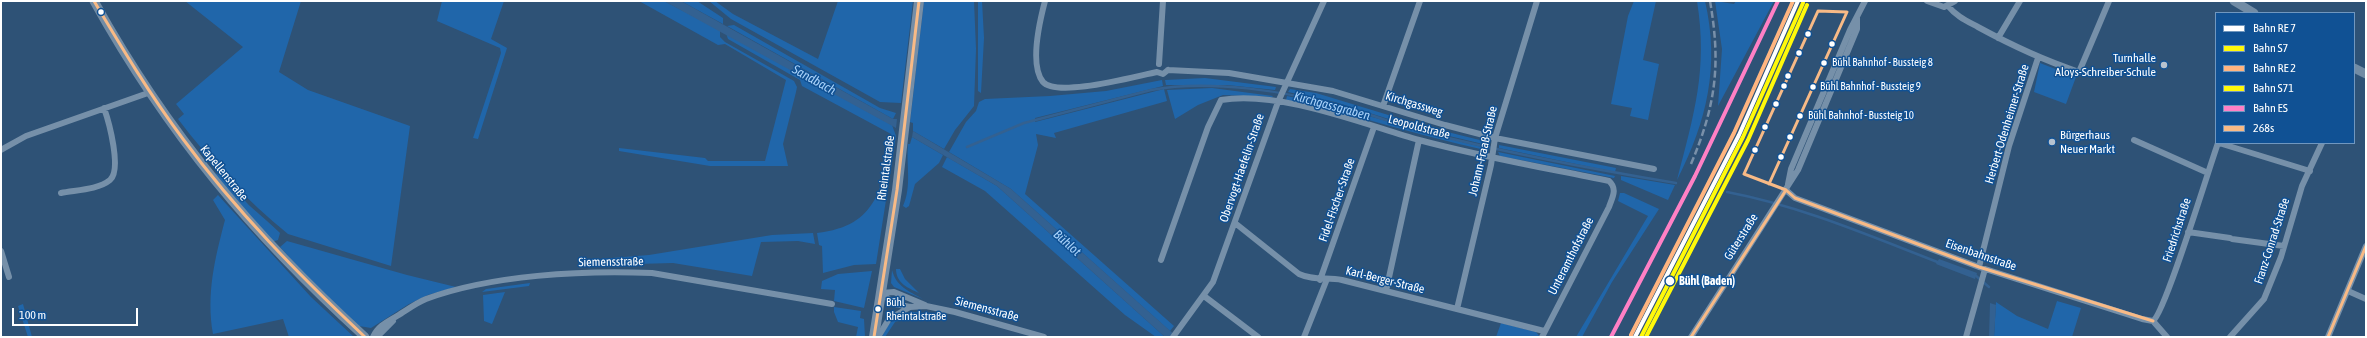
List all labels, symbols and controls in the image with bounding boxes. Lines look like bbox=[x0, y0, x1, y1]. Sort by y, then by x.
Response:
unlabelled marker bbox=[96, 7, 106, 17]
legend bbox=[2215, 12, 2355, 144]
text: Bahn RE 7 bbox=[2253, 21, 2296, 35]
unlabelled marker bbox=[1803, 29, 1813, 39]
unlabelled marker bbox=[1827, 39, 1837, 49]
text: Bahn S7 bbox=[2253, 41, 2288, 55]
unlabelled marker bbox=[1794, 48, 1804, 58]
place label: Turnhalle Aloys-Schreiber-Schule bbox=[2055, 51, 2156, 79]
place label: Bühl Bahnhof - Bussteig 8 bbox=[1832, 56, 1933, 70]
marker: Bühl Bahnhof - Bussteig 8 bbox=[1819, 58, 1829, 68]
marker: Turnhalle Aloys-Schreiber-Schule bbox=[2159, 60, 2169, 70]
text: Bahn RE 2 bbox=[2253, 61, 2296, 75]
water label: Sandbach bbox=[790, 62, 838, 98]
street label: Herbert-Odenheimer-Straße bbox=[1982, 63, 2032, 185]
unlabelled marker bbox=[1783, 71, 1793, 81]
place label: Bühl Bahnhof - Bussteig 9 bbox=[1820, 80, 1921, 94]
unlabelled marker bbox=[1779, 81, 1789, 91]
text: Bahn S71 bbox=[2253, 81, 2294, 95]
marker: Bühl Bahnhof - Bussteig 9 bbox=[1808, 82, 1818, 92]
water label: Kirchgassgraben bbox=[1292, 88, 1372, 124]
street label: Kirchgassweg bbox=[1384, 88, 1444, 120]
unlabelled marker bbox=[1771, 99, 1781, 109]
text: Bahn ES bbox=[2253, 101, 2288, 115]
street label: Johann-Fraaß-Straße bbox=[1466, 105, 1500, 197]
place label: Bühl Bahnhof - Bussteig 10 bbox=[1808, 109, 1914, 123]
marker: Bühl Bahnhof - Bussteig 10 bbox=[1795, 111, 1805, 121]
street label: Obervogt-Haefelin-Straße bbox=[1217, 112, 1267, 224]
street label: Leopoldstraße bbox=[1387, 112, 1451, 142]
text: 268s bbox=[2253, 121, 2274, 135]
unlabelled marker bbox=[1760, 122, 1770, 132]
place label: Bürgerhaus Neuer Markt bbox=[2060, 128, 2115, 156]
unlabelled marker bbox=[1785, 132, 1795, 142]
street label: Rheintalstraße bbox=[874, 134, 898, 202]
marker: Bürgerhaus Neuer Markt bbox=[2047, 137, 2057, 147]
street label: Kapellenstraße bbox=[197, 142, 251, 204]
unlabelled marker bbox=[1750, 145, 1760, 155]
unlabelled marker bbox=[1776, 152, 1786, 162]
street label: Fidel-Fischer-Straße bbox=[1316, 156, 1358, 244]
street label: Friedrichstraße bbox=[2160, 196, 2194, 264]
street label: Franz-Conrad-Straße bbox=[2251, 196, 2293, 286]
street label: Güterstraße bbox=[1721, 211, 1761, 263]
street label: Unteramthofstraße bbox=[1545, 215, 1597, 297]
water label: Bühlot bbox=[1050, 227, 1084, 259]
street label: Eisenbahnstraße bbox=[1944, 236, 2018, 274]
street label: Siemensstraße bbox=[578, 254, 644, 270]
street label: Karl-Berger-Straße bbox=[1344, 263, 1426, 297]
place label: Bühl (Baden) bbox=[1679, 274, 1735, 288]
marker: Bühl (Baden) bbox=[1664, 275, 1676, 287]
street label: Siemensstraße bbox=[954, 294, 1020, 324]
place label: Bühl Rheintalstraße bbox=[886, 296, 946, 322]
scale bar bbox=[14, 300, 140, 326]
marker: Bühl Rheintalstraße bbox=[873, 304, 883, 314]
text: 100 m bbox=[19, 308, 46, 322]

